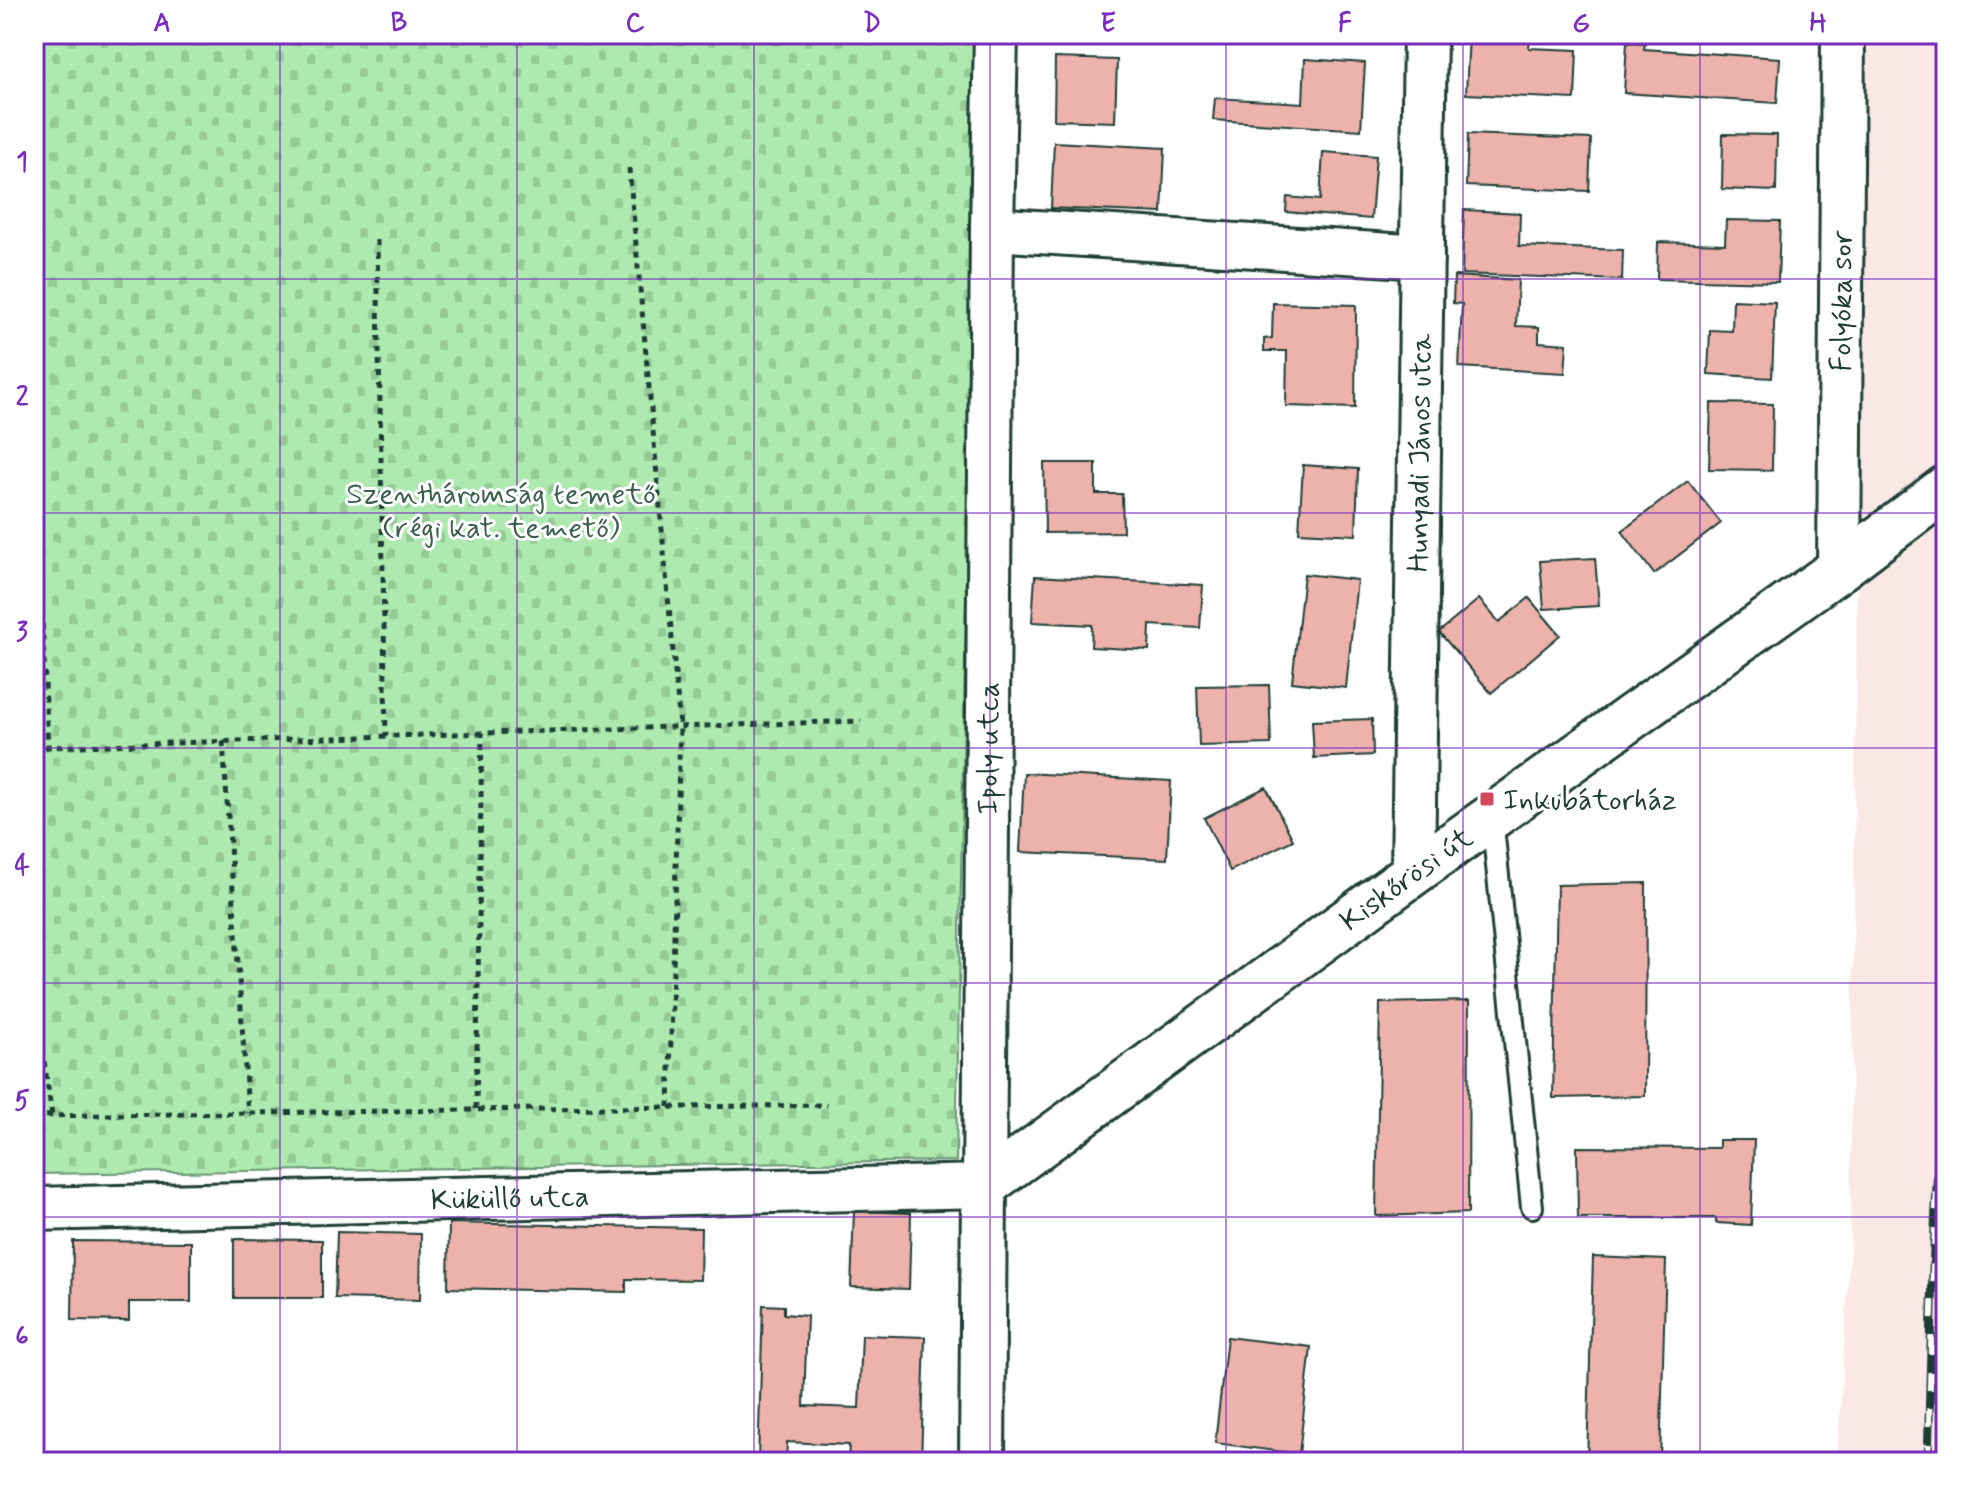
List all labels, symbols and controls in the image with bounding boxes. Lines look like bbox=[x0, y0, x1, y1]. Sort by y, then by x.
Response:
text: A bbox=[153, 7, 171, 41]
text: B bbox=[391, 7, 407, 41]
text: C bbox=[626, 7, 645, 41]
text: D bbox=[863, 7, 881, 41]
text: E bbox=[1100, 7, 1116, 41]
text: F bbox=[1338, 7, 1352, 41]
text: G bbox=[1572, 7, 1590, 41]
text: H bbox=[1810, 7, 1827, 41]
text: 1 bbox=[16, 146, 28, 180]
street label: Folyóka sor bbox=[1822, 229, 1863, 372]
street label: Hunyadi János utca bbox=[1399, 332, 1442, 573]
text: 2 bbox=[16, 381, 29, 415]
park label: Szentháromság temető (régi kat. temető) bbox=[346, 475, 656, 548]
text: 3 bbox=[16, 616, 28, 650]
street label: Ipoly utca bbox=[969, 682, 1009, 815]
place label: Inkubátorház bbox=[1503, 781, 1677, 820]
marker: Inkubátorház bbox=[1478, 790, 1496, 808]
street label: Kiskőrösi út bbox=[1333, 818, 1481, 941]
text: 4 bbox=[14, 850, 30, 884]
text: 5 bbox=[14, 1085, 30, 1119]
street label: Küküllő utca bbox=[430, 1178, 590, 1220]
text: 6 bbox=[15, 1320, 29, 1354]

